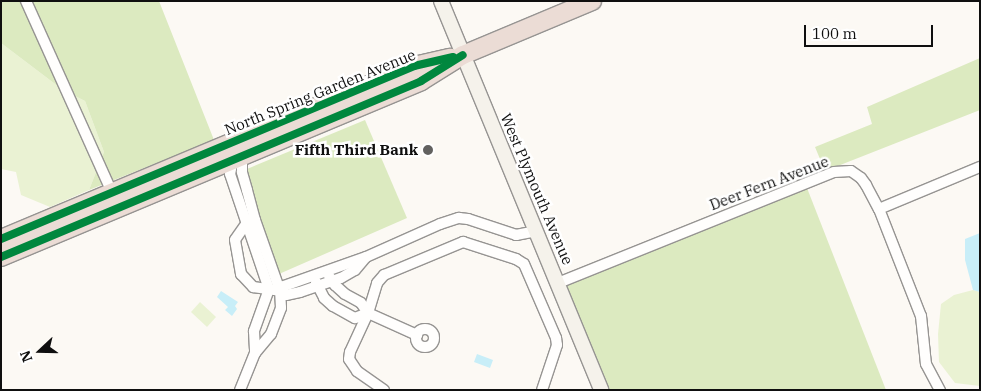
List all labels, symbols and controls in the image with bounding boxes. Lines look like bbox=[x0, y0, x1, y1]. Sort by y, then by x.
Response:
scale bar bbox=[806, 15, 935, 47]
text: 100 m bbox=[812, 24, 857, 43]
street label: North Spring Garden Avenue bbox=[222, 45, 418, 139]
street label: West Plymouth Avenue bbox=[497, 111, 577, 267]
place label: Fifth Third Bank bbox=[295, 141, 418, 159]
marker: Fifth Third Bank bbox=[422, 144, 434, 156]
street label: Deer Fern Avenue bbox=[707, 152, 831, 214]
north arrow bbox=[15, 326, 65, 376]
text: N bbox=[16, 348, 36, 365]

